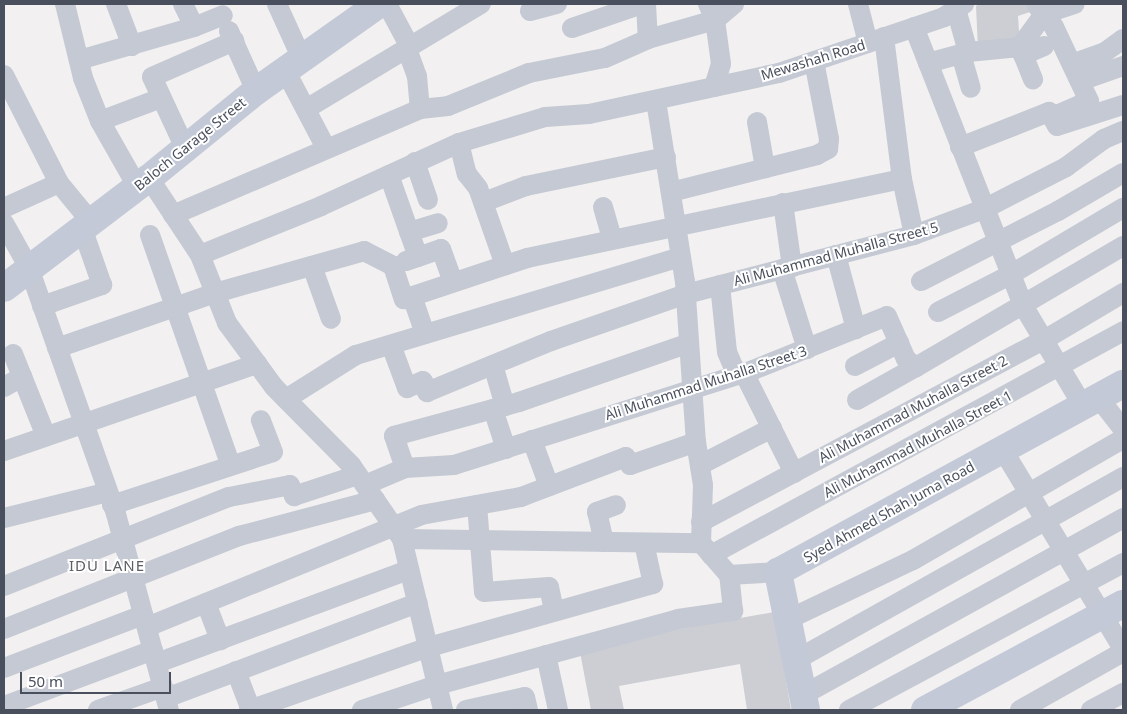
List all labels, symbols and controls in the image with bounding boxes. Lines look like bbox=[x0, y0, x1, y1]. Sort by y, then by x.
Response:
street label: Mewashah Road bbox=[759, 36, 867, 84]
street label: Baloch Garage Street bbox=[131, 94, 249, 194]
street label: Ali Muhammad Muhalla Street 5 bbox=[732, 219, 940, 289]
street label: Ali Muhammad Muhalla Street 3 bbox=[603, 342, 809, 424]
street label: Ali Muhammad Muhalla Street 2 bbox=[816, 352, 1010, 466]
street label: Ali Muhammad Muhalla Street 1 bbox=[821, 387, 1015, 501]
street label: Syed Ahmed Shah Juma Road bbox=[801, 458, 977, 566]
district label: IDU LANE bbox=[68, 557, 146, 575]
scale bar bbox=[22, 662, 174, 694]
text: 50 m bbox=[28, 671, 63, 691]

